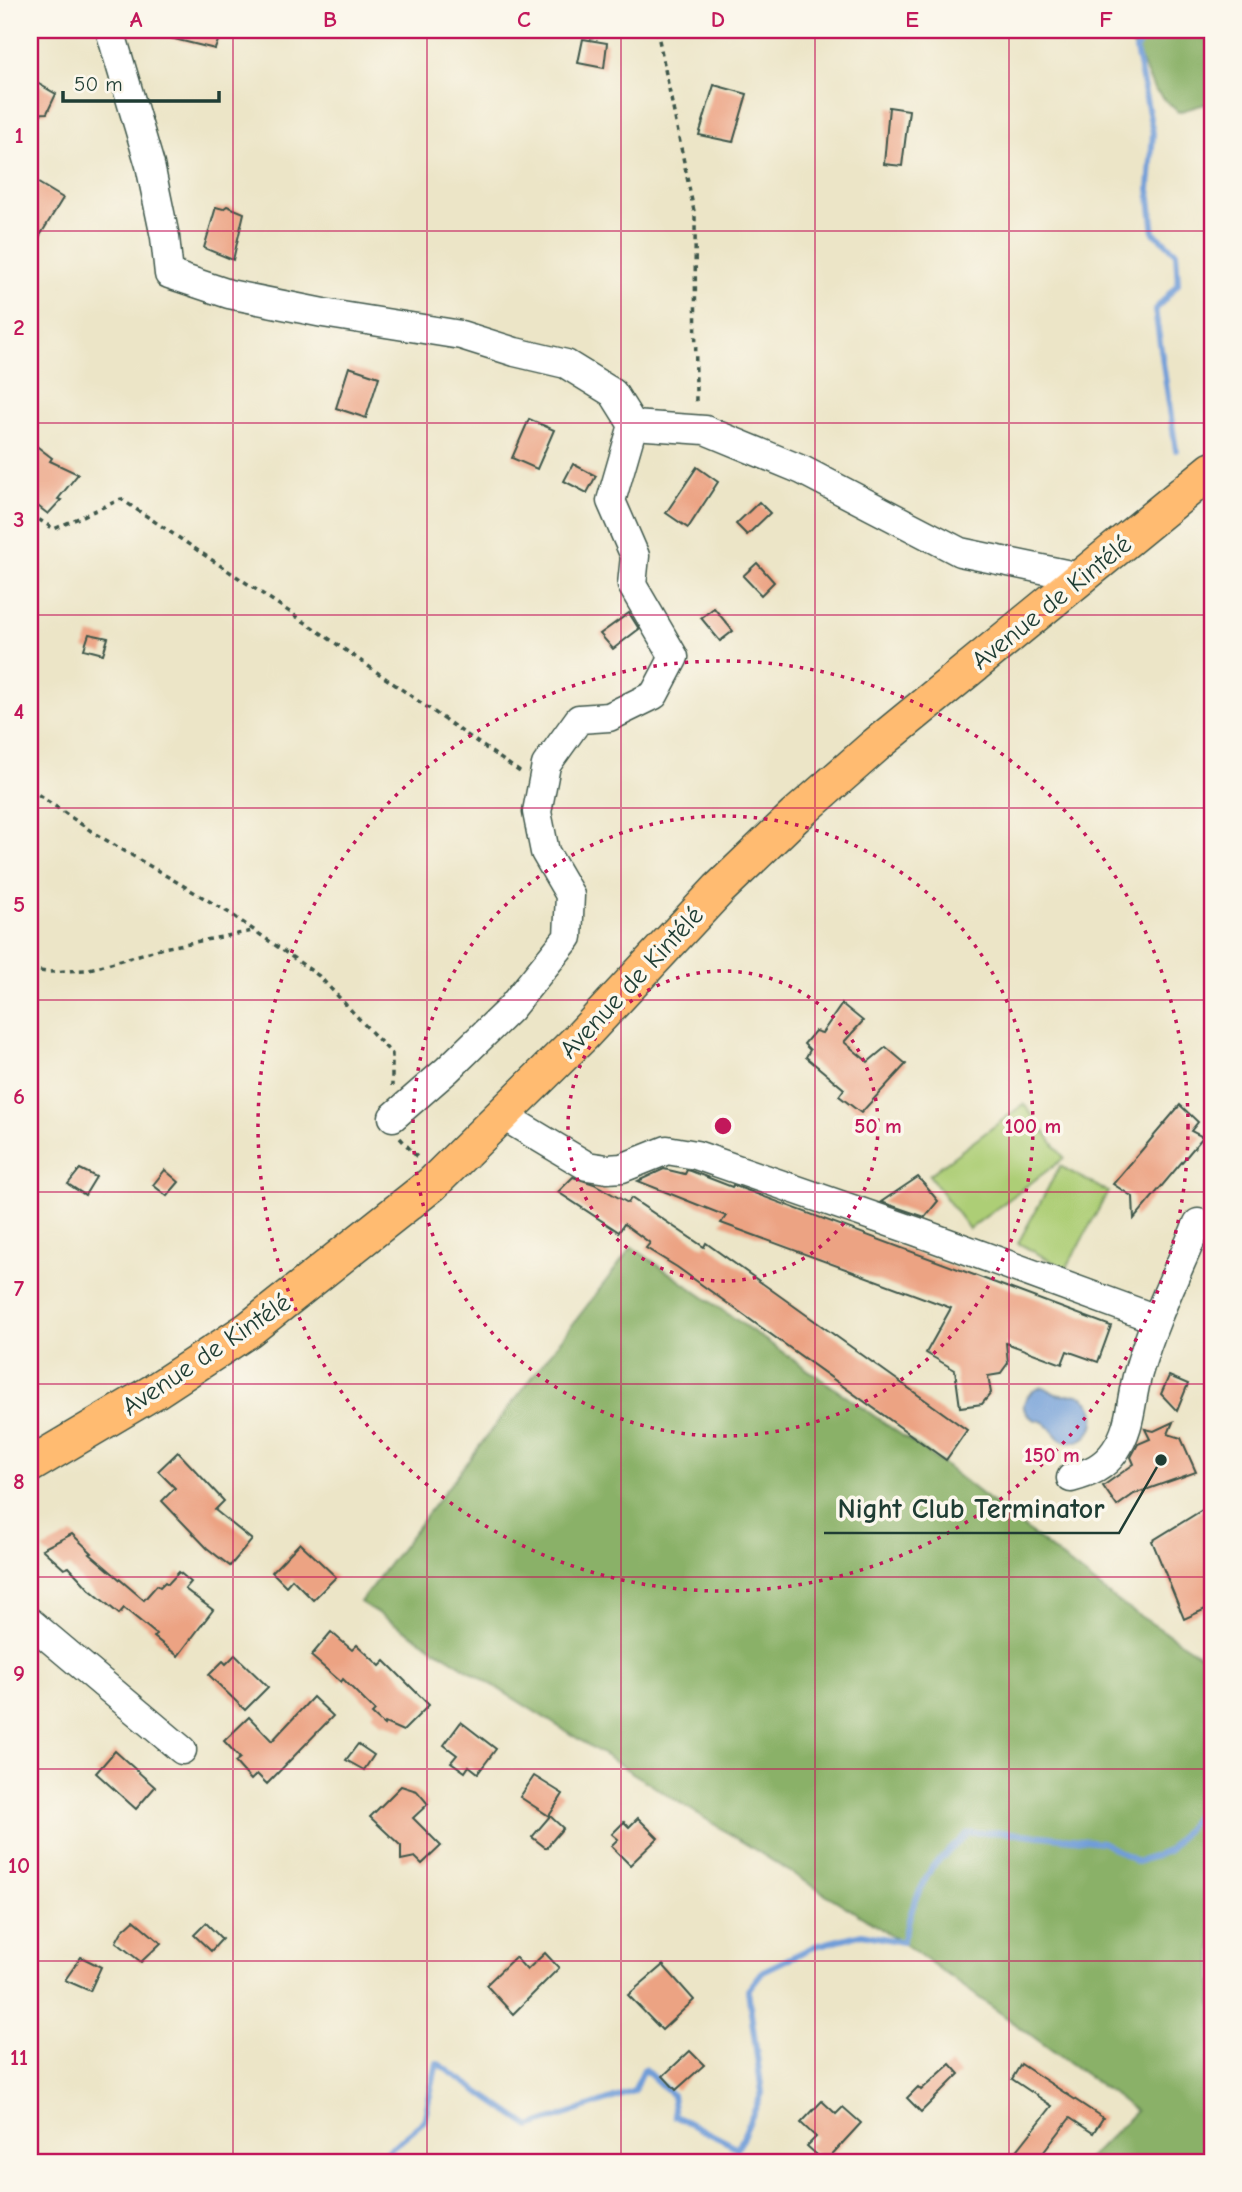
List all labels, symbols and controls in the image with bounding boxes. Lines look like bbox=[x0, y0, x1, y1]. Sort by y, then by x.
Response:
text: A bbox=[130, 6, 143, 33]
text: B bbox=[323, 6, 337, 33]
text: C bbox=[517, 6, 531, 33]
text: D bbox=[711, 6, 725, 33]
text: E bbox=[905, 6, 919, 33]
text: F bbox=[1099, 6, 1113, 33]
scale bar bbox=[63, 60, 219, 104]
text: 50 m bbox=[74, 72, 123, 96]
text: 1 bbox=[14, 122, 24, 149]
text: 2 bbox=[13, 314, 25, 341]
text: 3 bbox=[13, 506, 25, 533]
street label: Avenue de Kintélé bbox=[966, 529, 1137, 676]
text: 4 bbox=[14, 698, 25, 725]
text: 5 bbox=[13, 891, 25, 918]
street label: Avenue de Kintélé bbox=[554, 901, 710, 1065]
text: 6 bbox=[13, 1083, 25, 1110]
centre of rings bbox=[711, 1114, 735, 1138]
text: 50 m bbox=[854, 1114, 902, 1138]
text: 100 m bbox=[1005, 1114, 1061, 1138]
text: 7 bbox=[14, 1275, 25, 1302]
street label: Avenue de Kintélé bbox=[117, 1287, 296, 1422]
text: 150 m bbox=[1024, 1443, 1080, 1467]
text: 8 bbox=[13, 1468, 25, 1495]
callout: Night Club Terminator bbox=[824, 1484, 1119, 1533]
text: Night Club Terminator bbox=[837, 1493, 1105, 1525]
text: 9 bbox=[13, 1660, 25, 1687]
text: 10 bbox=[8, 1852, 30, 1879]
text: 11 bbox=[10, 2044, 28, 2071]

